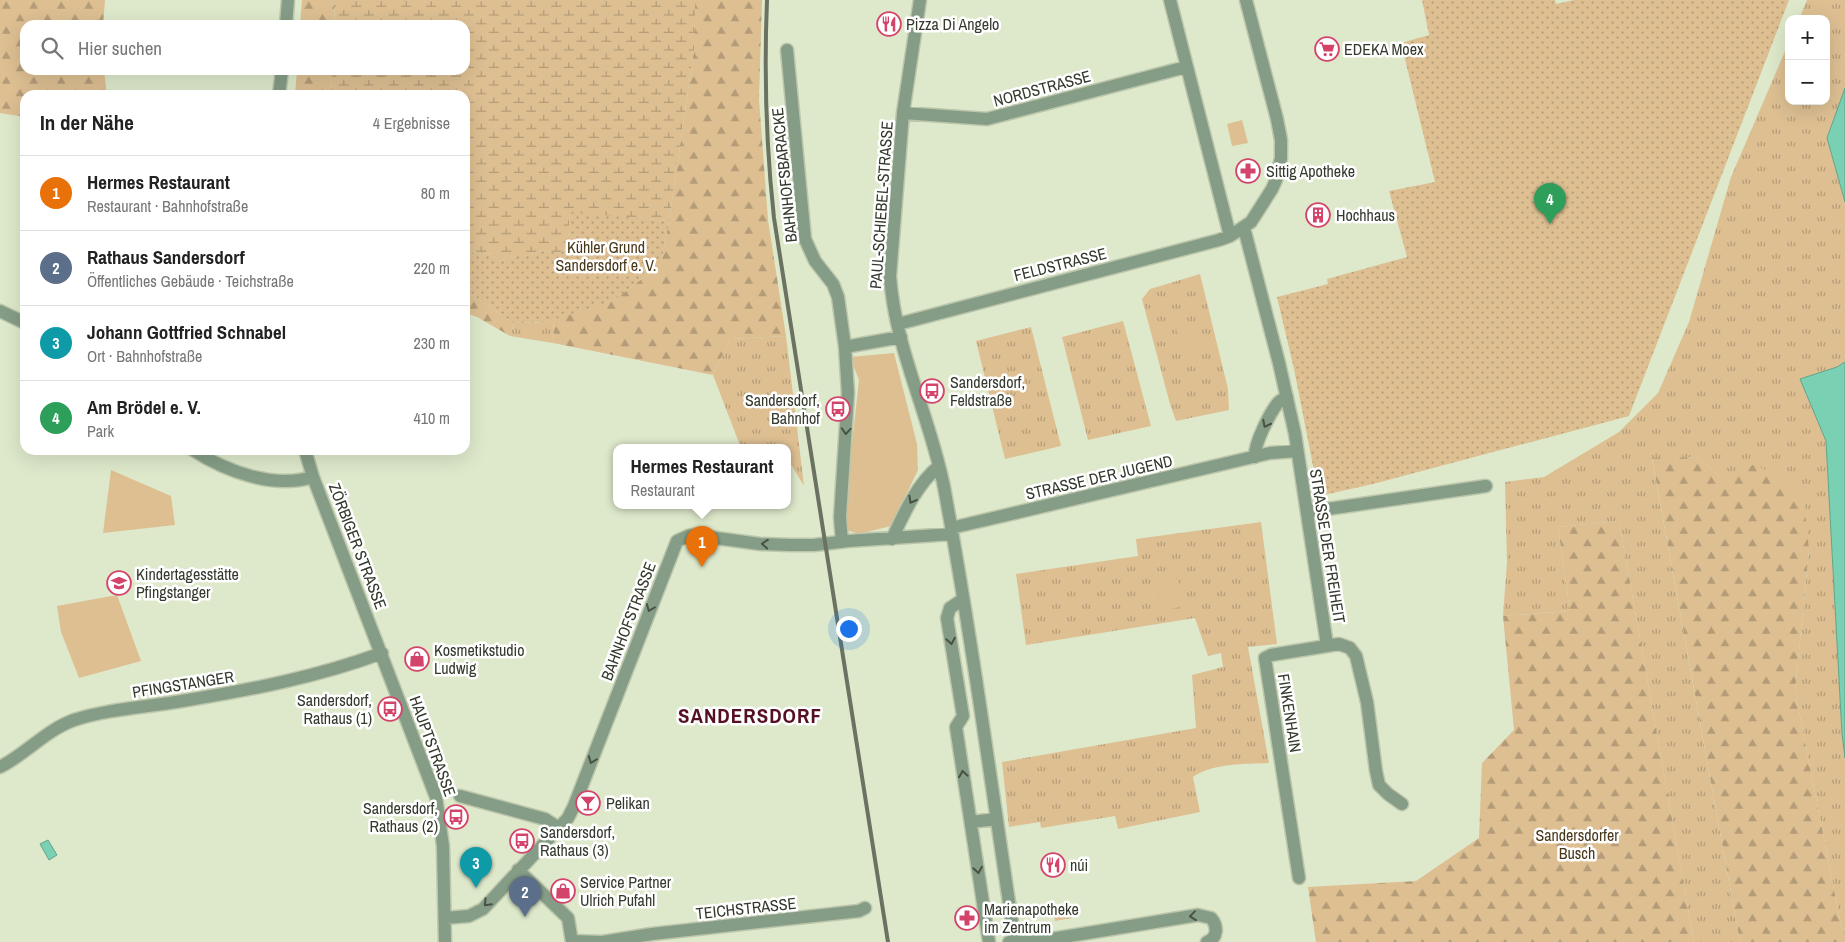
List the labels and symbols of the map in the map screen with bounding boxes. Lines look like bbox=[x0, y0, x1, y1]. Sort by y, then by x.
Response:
restaurant icon: Pizza Di Angelo bbox=[876, 11, 902, 37]
place label: Pizza Di Angelo bbox=[906, 13, 999, 35]
supermarket icon: EDEKA Moex bbox=[1314, 36, 1340, 62]
place label: EDEKA Moex bbox=[1344, 38, 1424, 60]
street label: NORDSTRASSE bbox=[991, 64, 1093, 112]
street label: BAHNHOFSBARACKE bbox=[766, 106, 802, 244]
street label: PAUL-SCHIEBEL-STRASSE bbox=[864, 120, 898, 290]
pharmacy icon: Sittig Apotheke bbox=[1235, 158, 1261, 184]
place label: Sittig Apotheke bbox=[1266, 160, 1355, 182]
pin: 4 bbox=[1534, 183, 1566, 224]
building icon: Hochhaus bbox=[1305, 202, 1331, 228]
place label: Hochhaus bbox=[1336, 204, 1395, 226]
park label: Kühler Grund Sandersdorf e. V. bbox=[556, 236, 656, 276]
street label: FELDSTRASSE bbox=[1011, 242, 1109, 286]
place label: Sandersdorf, Feldstraße bbox=[950, 371, 1025, 411]
bus stop icon: Sandersdorf, Feldstraße bbox=[919, 378, 945, 404]
place label: Sandersdorf, Bahnhof bbox=[745, 389, 820, 429]
bus stop icon: Sandersdorf, Bahnhof bbox=[825, 396, 851, 422]
one-way arrow bbox=[1262, 419, 1272, 428]
one-way arrow bbox=[840, 427, 851, 435]
street label: STRASSE DER JUGEND bbox=[1023, 449, 1175, 505]
street label: STRASSE DER FREIHEIT bbox=[1305, 467, 1351, 625]
street label: ZÖRBIGER STRASSE bbox=[324, 480, 392, 612]
one-way arrow bbox=[909, 495, 919, 504]
pin: 1 bbox=[686, 526, 718, 567]
one-way arrow bbox=[761, 539, 769, 550]
street label: BAHNHOFSTRASSE bbox=[595, 559, 661, 683]
place label: Kindertagesstätte Pfingstanger bbox=[136, 563, 239, 603]
school or university icon: Kindertagesstätte Pfingstanger bbox=[106, 570, 132, 596]
one-way arrow bbox=[646, 604, 656, 612]
your location bbox=[836, 616, 862, 642]
one-way arrow bbox=[945, 638, 956, 646]
place label: Kosmetikstudio Ludwig bbox=[434, 639, 524, 679]
shop icon: Kosmetikstudio Ludwig bbox=[404, 646, 430, 672]
street label: PFINGSTANGER bbox=[131, 665, 236, 703]
street label: FINKENHAIN bbox=[1273, 672, 1307, 754]
place label: Sandersdorf, Rathaus (1) bbox=[297, 689, 372, 729]
street label: HAUPTSTRASSE bbox=[405, 693, 461, 799]
bus stop icon: Sandersdorf, Rathaus (1) bbox=[377, 696, 403, 722]
district label: SANDERSDORF bbox=[678, 701, 822, 730]
one-way arrow bbox=[588, 755, 598, 764]
one-way arrow bbox=[959, 769, 969, 778]
bar icon: Pelikan bbox=[575, 790, 601, 816]
place label: Pelikan bbox=[606, 792, 650, 814]
place label: Sandersdorf, Rathaus (2) bbox=[363, 797, 438, 837]
bus stop icon: Sandersdorf, Rathaus (2) bbox=[443, 804, 469, 830]
place label: Sandersdorf, Rathaus (3) bbox=[540, 821, 615, 861]
park label: Sandersdorfer Busch bbox=[1535, 824, 1619, 864]
bus stop icon: Sandersdorf, Rathaus (3) bbox=[509, 828, 535, 854]
pin: 3 bbox=[460, 847, 492, 888]
restaurant icon: núi bbox=[1040, 852, 1066, 878]
place label: núi bbox=[1070, 854, 1088, 876]
one-way arrow bbox=[972, 866, 983, 874]
place label: Service Partner Ulrich Pufahl bbox=[580, 871, 672, 911]
pin: 2 bbox=[509, 876, 541, 917]
shop icon: Service Partner Ulrich Pufahl bbox=[550, 878, 576, 904]
street label: TEICHSTRASSE bbox=[695, 892, 797, 924]
one-way arrow bbox=[484, 898, 493, 907]
place label: Marienapotheke im Zentrum bbox=[984, 898, 1079, 938]
pharmacy icon: Marienapotheke im Zentrum bbox=[954, 905, 980, 931]
one-way arrow bbox=[1189, 910, 1197, 921]

